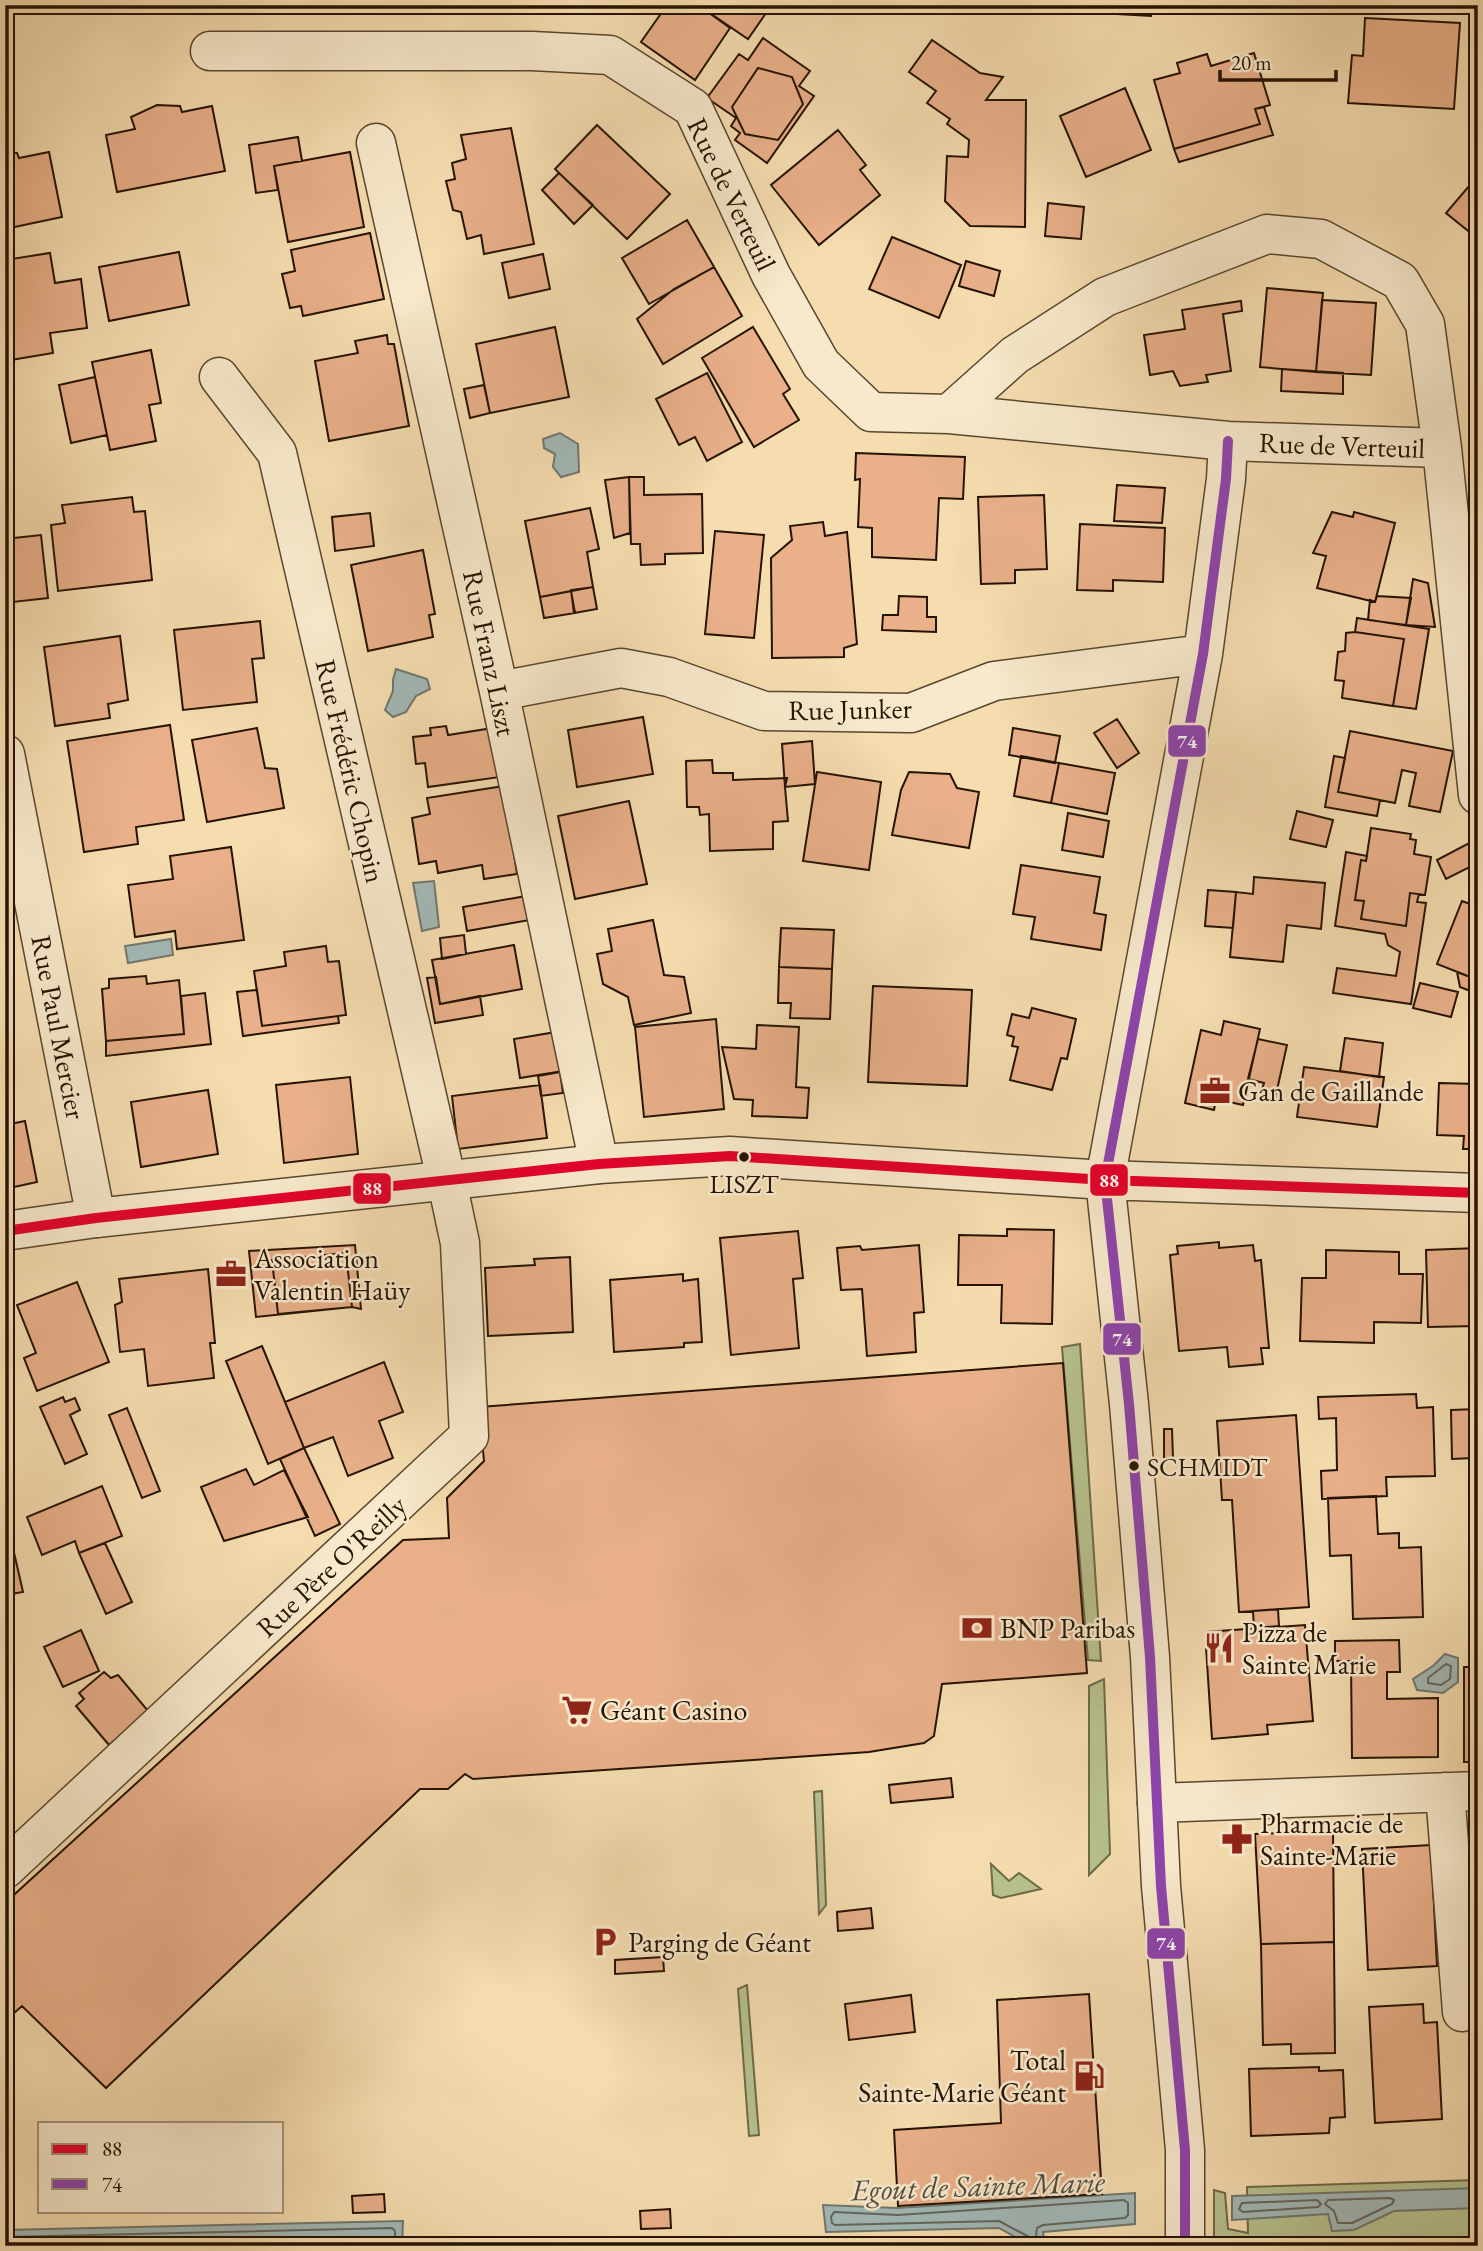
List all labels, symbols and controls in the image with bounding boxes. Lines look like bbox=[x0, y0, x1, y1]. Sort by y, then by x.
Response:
scale bar bbox=[1220, 38, 1336, 82]
text: 20 m bbox=[1231, 49, 1272, 76]
street label: Rue de Verteuil bbox=[679, 111, 785, 277]
street label: Rue de Verteuil bbox=[1258, 424, 1426, 466]
street label: Rue Franz Liszt bbox=[455, 567, 525, 739]
street label: Rue Frédéric Chopin bbox=[308, 656, 394, 886]
street label: Rue Junker bbox=[788, 690, 913, 728]
line badge: 74 bbox=[1167, 724, 1207, 758]
text: 74 bbox=[1177, 729, 1198, 754]
street label: Rue Paul Mercier bbox=[23, 932, 95, 1123]
place label: Gan de Gaillande bbox=[1238, 1073, 1424, 1109]
office icon: Gan de Gaillande bbox=[1198, 1074, 1232, 1108]
marker: LISZT bbox=[737, 1150, 751, 1164]
line badge: 88 bbox=[1089, 1163, 1129, 1197]
place label: LISZT bbox=[709, 1167, 779, 1201]
text: 88 bbox=[1099, 1168, 1119, 1193]
line badge: 88 bbox=[352, 1172, 392, 1205]
text: 88 bbox=[362, 1176, 382, 1201]
place label: Association Valentin Haüy bbox=[253, 1240, 411, 1308]
office icon: Association Valentin Haüy bbox=[214, 1257, 248, 1291]
line badge: 74 bbox=[1102, 1322, 1142, 1356]
text: 74 bbox=[1112, 1327, 1133, 1352]
place label: SCHMIDT bbox=[1147, 1450, 1268, 1484]
marker: SCHMIDT bbox=[1127, 1459, 1141, 1473]
street label: Rue Père O'Reilly bbox=[248, 1487, 414, 1645]
place label: BNP Paribas bbox=[1000, 1610, 1135, 1646]
bank icon: BNP Paribas bbox=[960, 1611, 994, 1645]
place label: Pizza de Sainte Marie bbox=[1242, 1614, 1376, 1682]
restaurant icon: Pizza de Sainte Marie bbox=[1202, 1631, 1236, 1665]
place label: Géant Casino bbox=[600, 1692, 747, 1728]
supermarket icon: Géant Casino bbox=[560, 1693, 594, 1727]
place label: Pharmacie de Sainte-Marie bbox=[1260, 1805, 1403, 1873]
pharmacy icon: Pharmacie de Sainte-Marie bbox=[1220, 1822, 1254, 1856]
place label: Parging de Géant bbox=[628, 1924, 811, 1960]
parking icon: Parging de Géant bbox=[588, 1925, 622, 1959]
line badge: 74 bbox=[1146, 1927, 1186, 1960]
text: 74 bbox=[1156, 1931, 1177, 1956]
place label: Total Sainte-Marie Géant bbox=[858, 2042, 1066, 2110]
fuel station icon: Total Sainte-Marie Géant bbox=[1072, 2059, 1106, 2093]
legend bbox=[38, 2122, 284, 2212]
text: 88 bbox=[102, 2135, 122, 2162]
water label: Egout de Sainte Marie bbox=[849, 2162, 1106, 2209]
text: 74 bbox=[102, 2171, 123, 2198]

